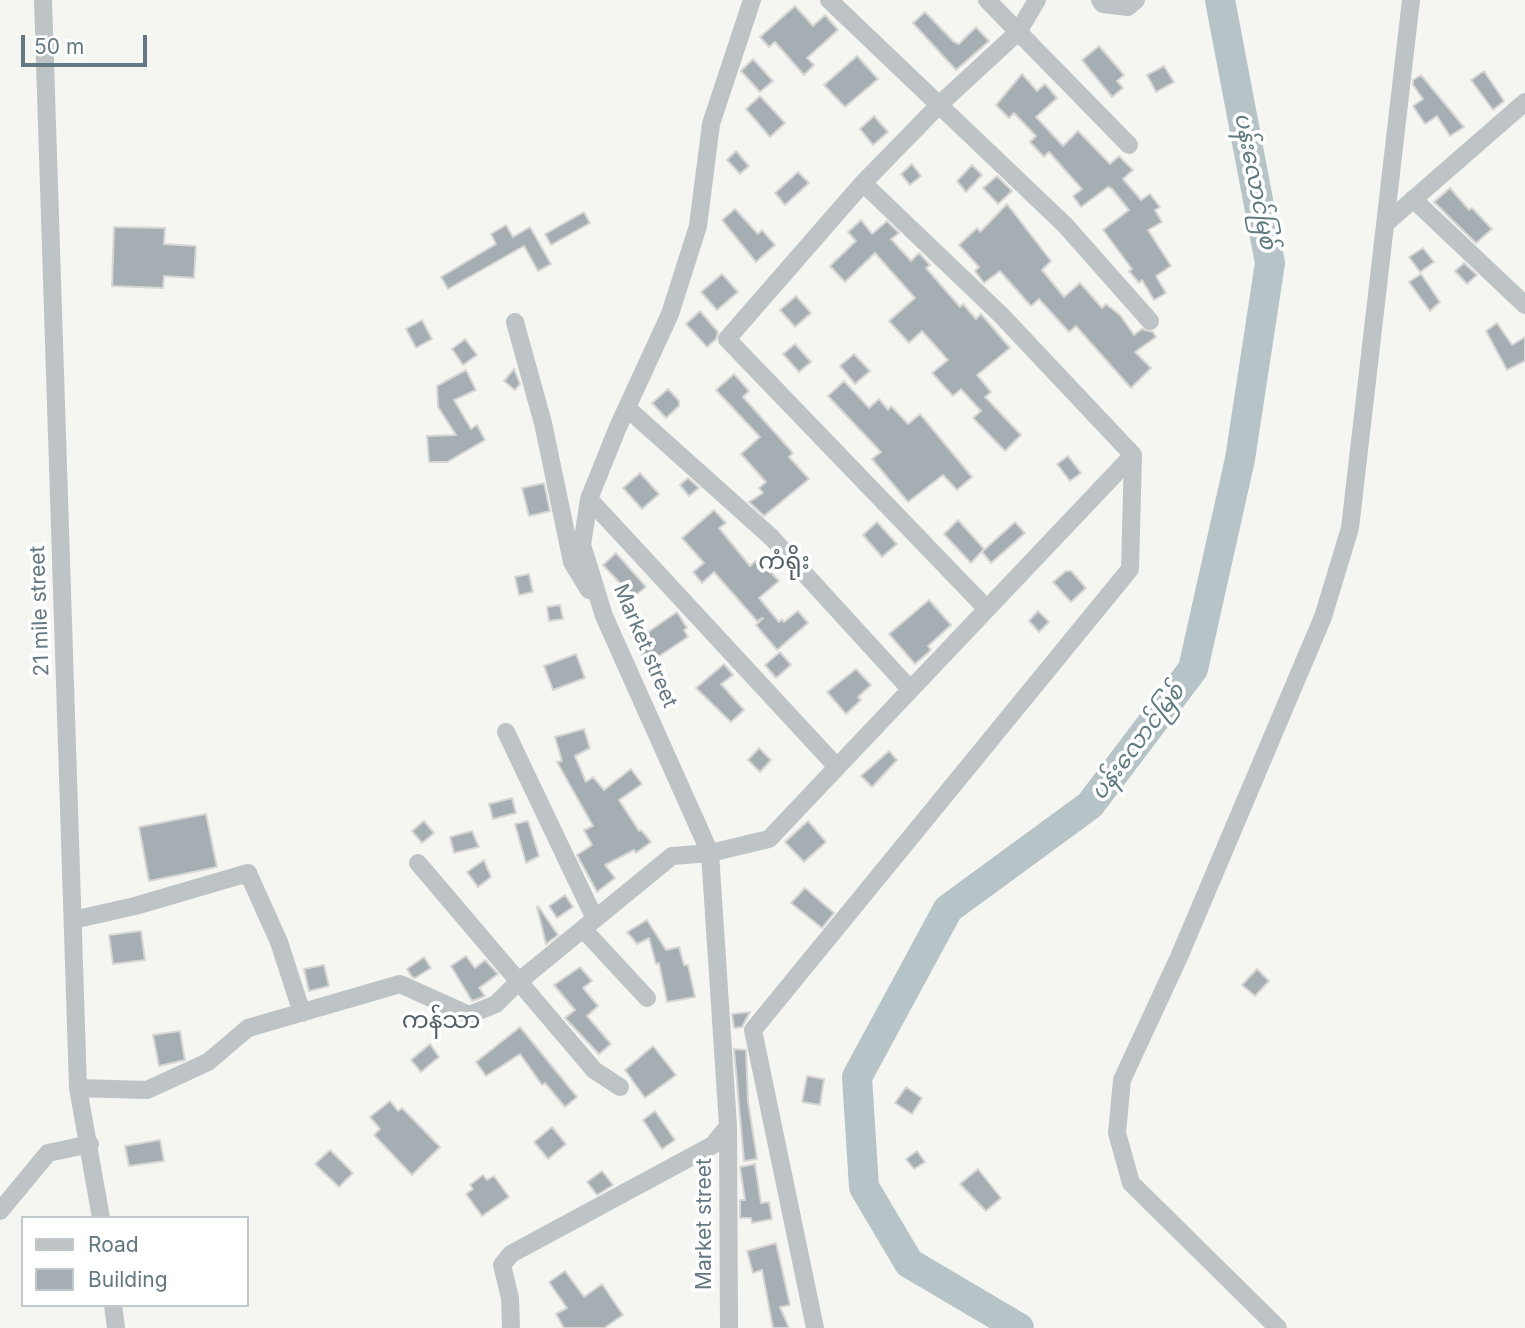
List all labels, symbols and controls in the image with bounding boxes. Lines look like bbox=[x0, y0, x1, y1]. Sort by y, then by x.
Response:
scale bar bbox=[24, 21, 150, 65]
text: 50 m bbox=[34, 34, 84, 59]
water label: ပန်းလောင်မြစ် bbox=[1228, 110, 1282, 252]
street label: 21 mile street bbox=[25, 545, 55, 677]
district label: ကံရိုး bbox=[758, 548, 810, 576]
street label: Market street bbox=[608, 580, 682, 712]
water label: ပန်းလောင်မြစ် bbox=[1085, 678, 1191, 806]
district label: ကန်သာ bbox=[402, 1007, 480, 1035]
street label: Market street bbox=[692, 1158, 718, 1290]
legend bbox=[21, 1216, 248, 1307]
text: Road bbox=[88, 1232, 139, 1257]
text: Building bbox=[88, 1267, 168, 1292]

